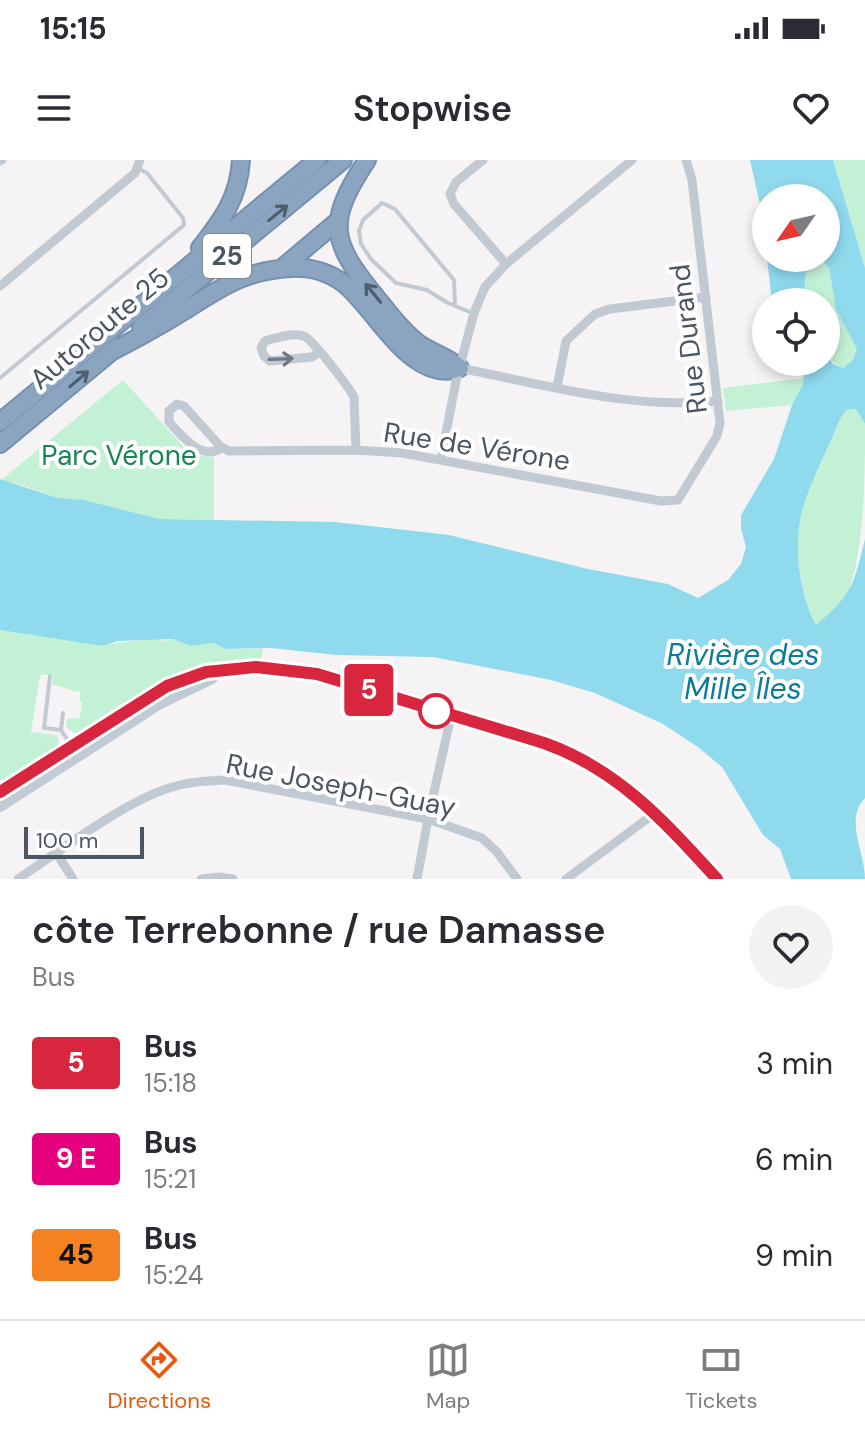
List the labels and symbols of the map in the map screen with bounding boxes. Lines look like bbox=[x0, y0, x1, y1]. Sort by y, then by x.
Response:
north arrow bbox=[752, 184, 840, 272]
one-way arrow bbox=[268, 205, 289, 223]
road number: 25 bbox=[203, 234, 251, 278]
street label: Autoroute 25 bbox=[22, 259, 177, 398]
street label: Rue Durand bbox=[661, 262, 716, 416]
one-way arrow bbox=[364, 283, 382, 304]
one-way arrow bbox=[267, 351, 293, 366]
one-way arrow bbox=[68, 370, 88, 388]
street label: Rue de Vérone bbox=[381, 414, 573, 479]
park label: Parc Vérone bbox=[41, 437, 197, 474]
water label: Rivière des Mille Îles bbox=[667, 635, 819, 708]
line badge: 5 bbox=[343, 664, 395, 716]
unlabelled marker bbox=[419, 694, 453, 728]
street label: Rue Joseph-Guay bbox=[223, 745, 459, 826]
scale bar bbox=[24, 823, 144, 859]

